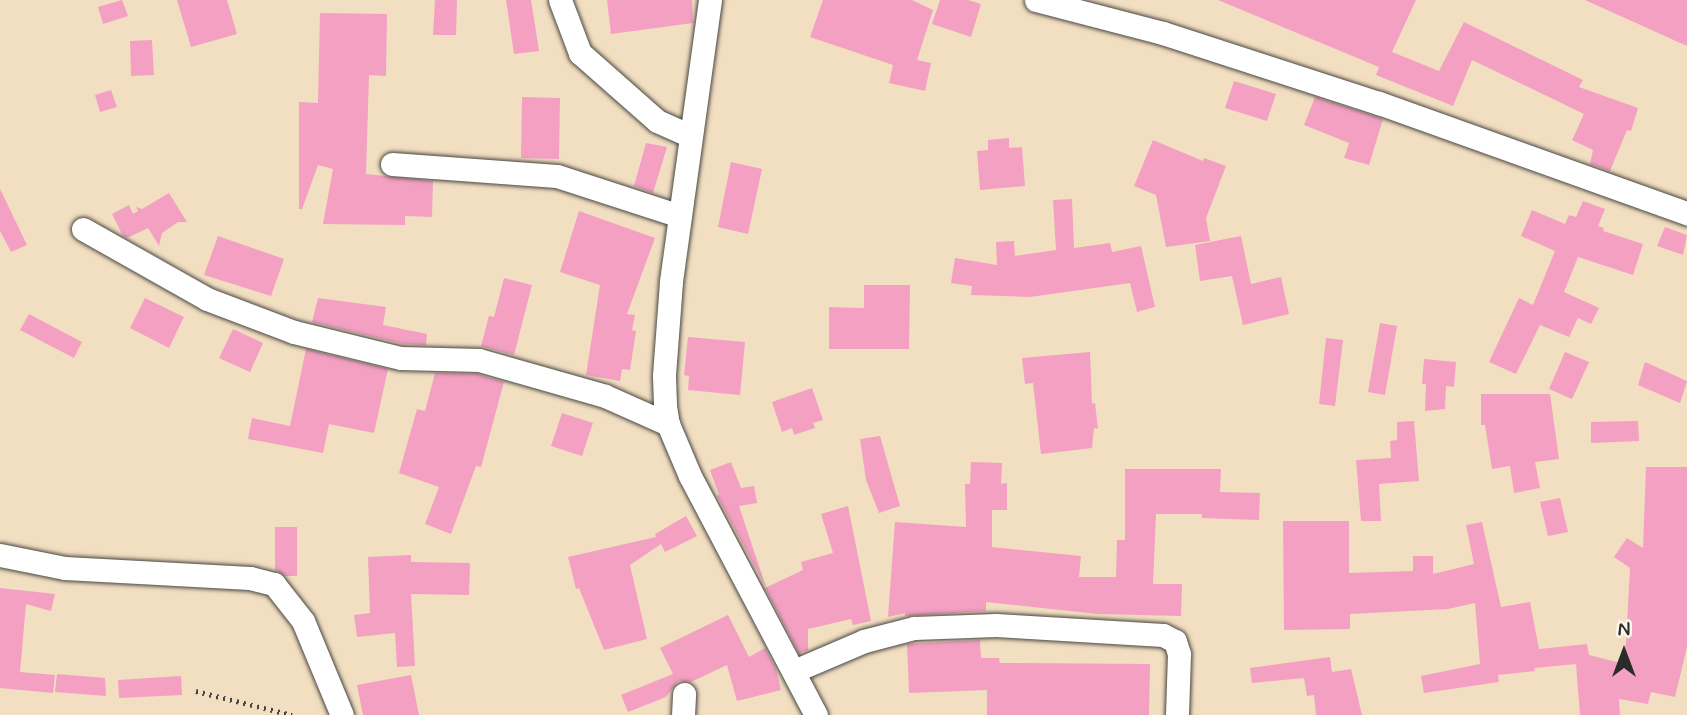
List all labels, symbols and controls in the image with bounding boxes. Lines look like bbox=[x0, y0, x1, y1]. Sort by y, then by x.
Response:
north arrow bbox=[1589, 617, 1659, 687]
text: N bbox=[1618, 618, 1630, 643]

